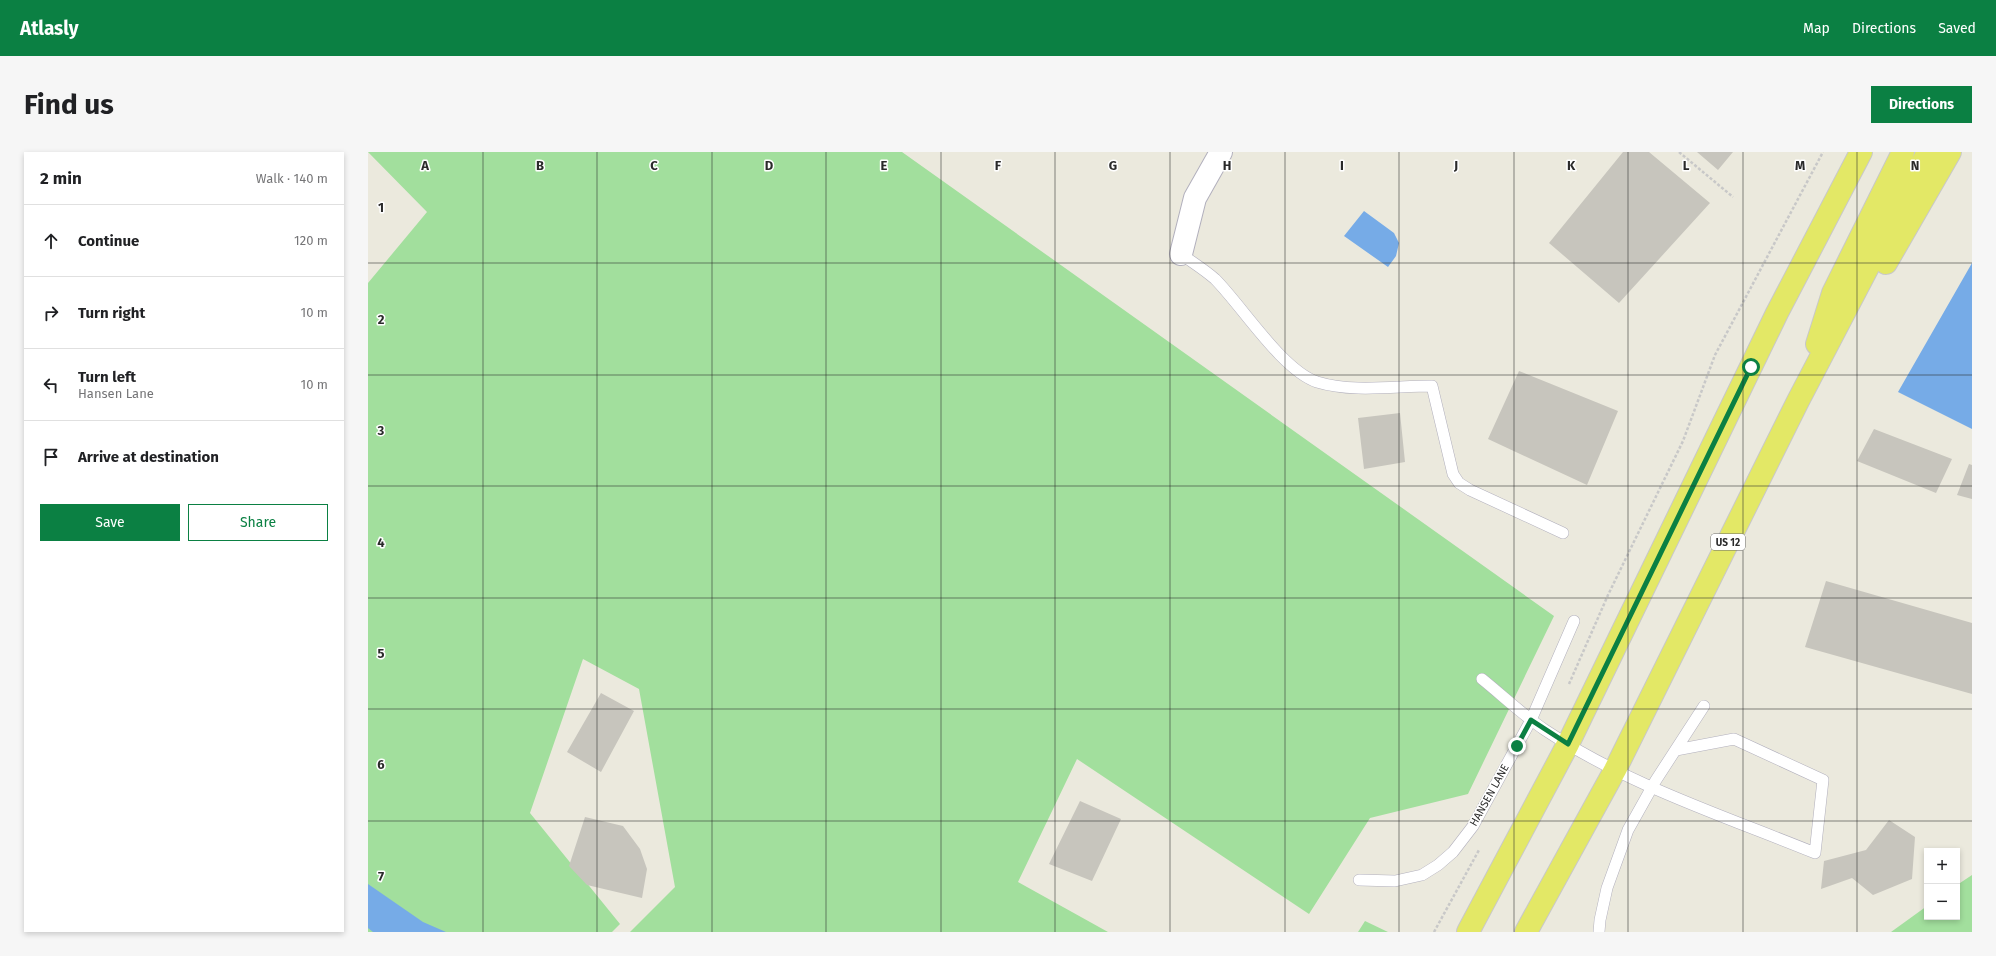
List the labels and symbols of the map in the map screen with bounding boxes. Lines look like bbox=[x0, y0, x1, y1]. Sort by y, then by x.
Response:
text: A bbox=[420, 158, 429, 173]
text: B bbox=[536, 158, 544, 173]
text: C bbox=[650, 158, 658, 173]
text: D bbox=[765, 158, 774, 173]
text: E bbox=[881, 158, 888, 173]
text: F bbox=[995, 158, 1002, 173]
text: G bbox=[1109, 158, 1117, 173]
text: H bbox=[1223, 158, 1231, 173]
text: I bbox=[1340, 158, 1344, 173]
text: J bbox=[1453, 158, 1458, 173]
text: K bbox=[1567, 158, 1576, 173]
text: L bbox=[1683, 158, 1690, 173]
text: M bbox=[1795, 158, 1805, 173]
text: N bbox=[1911, 158, 1919, 173]
text: 1 bbox=[378, 200, 384, 215]
text: 2 bbox=[378, 312, 385, 327]
route start bbox=[1742, 358, 1760, 376]
text: 3 bbox=[377, 423, 385, 438]
road number: US 12 bbox=[1711, 534, 1745, 550]
text: 4 bbox=[377, 535, 385, 550]
text: 5 bbox=[378, 646, 385, 661]
route end bbox=[1508, 737, 1526, 755]
text: 6 bbox=[377, 757, 385, 772]
street label: HANSEN LANE bbox=[1467, 762, 1512, 828]
text: 7 bbox=[378, 869, 384, 884]

